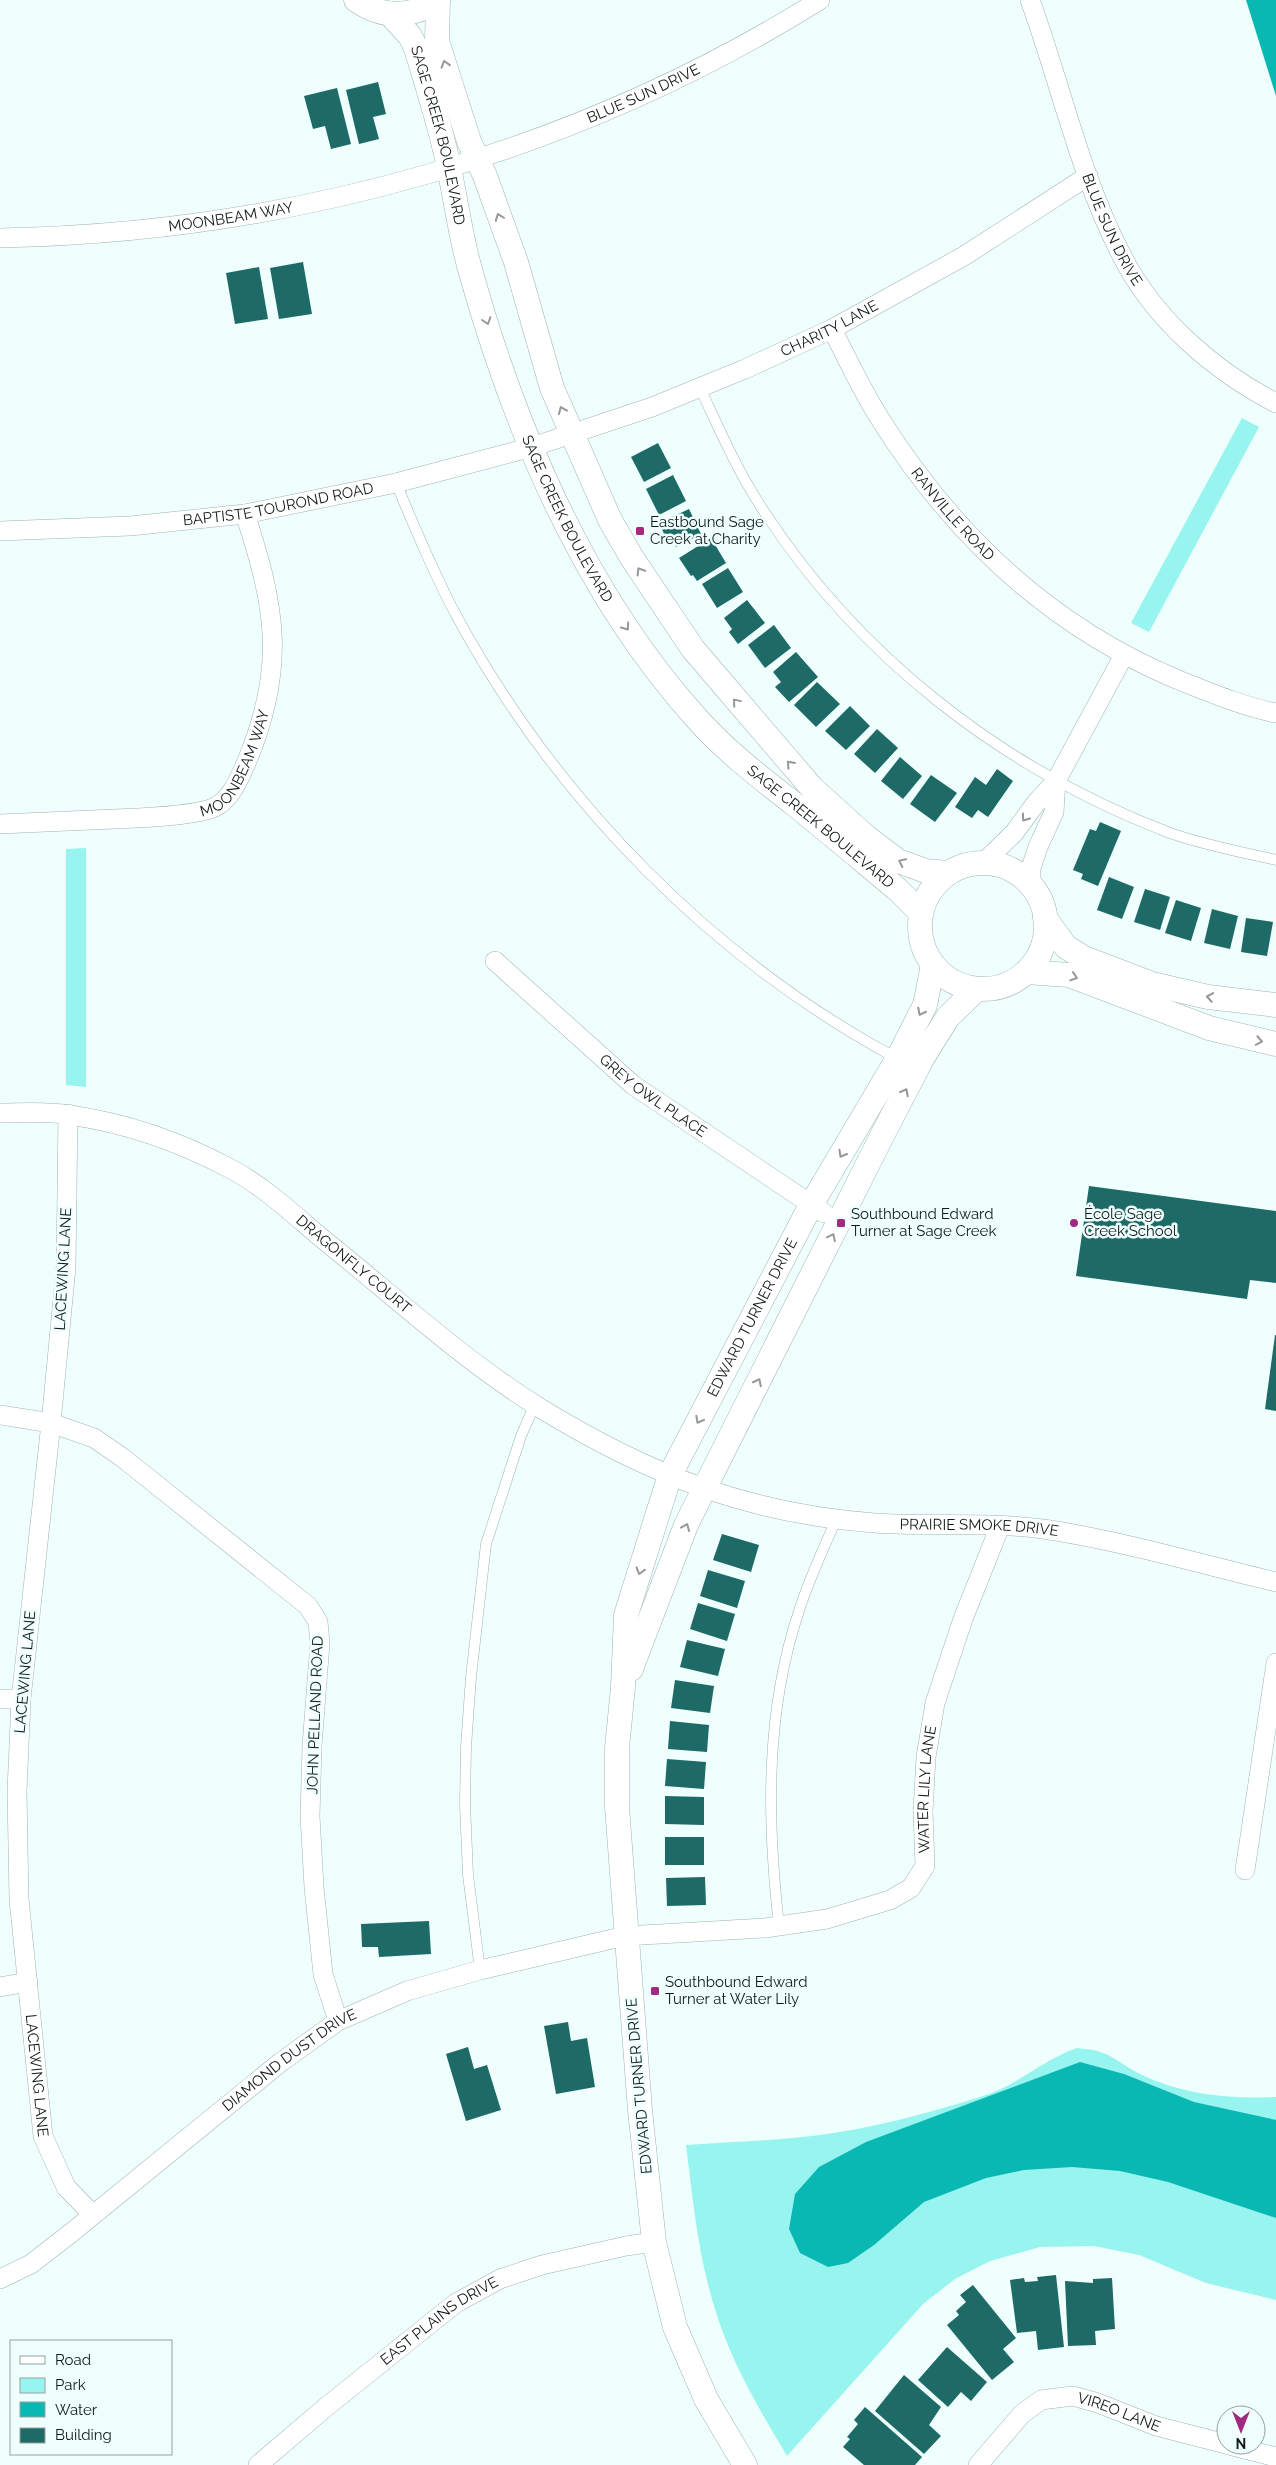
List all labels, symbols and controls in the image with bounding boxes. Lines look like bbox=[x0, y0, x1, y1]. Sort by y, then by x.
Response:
street label: SAGE CREEK BOULEVARD bbox=[407, 44, 469, 227]
one-way arrow bbox=[440, 60, 450, 69]
street label: BLUE SUN DRIVE bbox=[584, 60, 703, 127]
street label: BLUE SUN DRIVE bbox=[1078, 171, 1146, 289]
street label: MOONBEAM WAY bbox=[167, 198, 295, 235]
one-way arrow bbox=[494, 213, 505, 222]
street label: CHARITY LANE bbox=[778, 296, 881, 360]
one-way arrow bbox=[481, 317, 491, 325]
one-way arrow bbox=[557, 406, 568, 415]
street label: SAGE CREEK BOULEVARD bbox=[518, 433, 617, 606]
street label: RANVILLE ROAD bbox=[907, 464, 998, 564]
street label: BAPTISTE TOUROND ROAD bbox=[182, 479, 375, 529]
place label: Eastbound Sage Creek at Charity bbox=[650, 513, 764, 548]
marker: Eastbound Sage Creek at Charity bbox=[634, 525, 646, 537]
one-way arrow bbox=[637, 568, 646, 577]
one-way arrow bbox=[620, 622, 630, 631]
one-way arrow bbox=[734, 699, 742, 708]
street label: MOONBEAM WAY bbox=[198, 707, 273, 821]
one-way arrow bbox=[787, 760, 796, 769]
street label: SAGE CREEK BOULEVARD bbox=[744, 761, 898, 892]
one-way arrow bbox=[1022, 812, 1031, 822]
one-way arrow bbox=[898, 857, 907, 868]
one-way arrow bbox=[1069, 971, 1077, 981]
one-way arrow bbox=[1206, 992, 1214, 1002]
one-way arrow bbox=[917, 1007, 927, 1016]
one-way arrow bbox=[1255, 1035, 1264, 1045]
street label: GREY OWL PLACE bbox=[596, 1050, 710, 1141]
one-way arrow bbox=[899, 1088, 909, 1097]
one-way arrow bbox=[838, 1148, 848, 1157]
place label: Southbound Edward Turner at Sage Creek bbox=[851, 1205, 996, 1240]
place label: École Sage Creek School bbox=[1084, 1205, 1178, 1240]
street label: LACEWING LANE bbox=[51, 1207, 75, 1331]
street label: DRAGONFLY COURT bbox=[292, 1211, 415, 1317]
marker: Southbound Edward Turner at Sage Creek bbox=[835, 1217, 847, 1229]
marker: École Sage Creek School bbox=[1068, 1217, 1080, 1229]
one-way arrow bbox=[826, 1233, 836, 1242]
street label: EDWARD TURNER DRIVE bbox=[703, 1235, 801, 1400]
one-way arrow bbox=[752, 1378, 762, 1387]
one-way arrow bbox=[695, 1415, 705, 1424]
street label: PRAIRIE SMOKE DRIVE bbox=[899, 1515, 1060, 1540]
one-way arrow bbox=[680, 1524, 690, 1532]
one-way arrow bbox=[636, 1566, 646, 1575]
street label: LACEWING LANE bbox=[11, 1610, 39, 1734]
street label: JOHN PELLAND ROAD bbox=[303, 1635, 327, 1795]
street label: WATER LILY LANE bbox=[914, 1724, 940, 1854]
place label: Southbound Edward Turner at Water Lily bbox=[665, 1973, 808, 2008]
marker: Southbound Edward Turner at Water Lily bbox=[649, 1985, 661, 1997]
street label: EDWARD TURNER DRIVE bbox=[622, 1997, 656, 2175]
street label: DIAMOND DUST DRIVE bbox=[219, 2005, 359, 2115]
street label: LACEWING LANE bbox=[22, 2013, 52, 2138]
street label: EAST PLAINS DRIVE bbox=[377, 2273, 501, 2369]
legend bbox=[10, 2340, 172, 2455]
text: Road bbox=[55, 2351, 91, 2369]
text: Park bbox=[55, 2376, 86, 2394]
street label: VIREO LANE bbox=[1075, 2389, 1163, 2436]
text: Water bbox=[55, 2401, 98, 2419]
north arrow bbox=[1216, 2405, 1266, 2455]
text: Building bbox=[55, 2426, 112, 2444]
text: N bbox=[1236, 2435, 1246, 2451]

